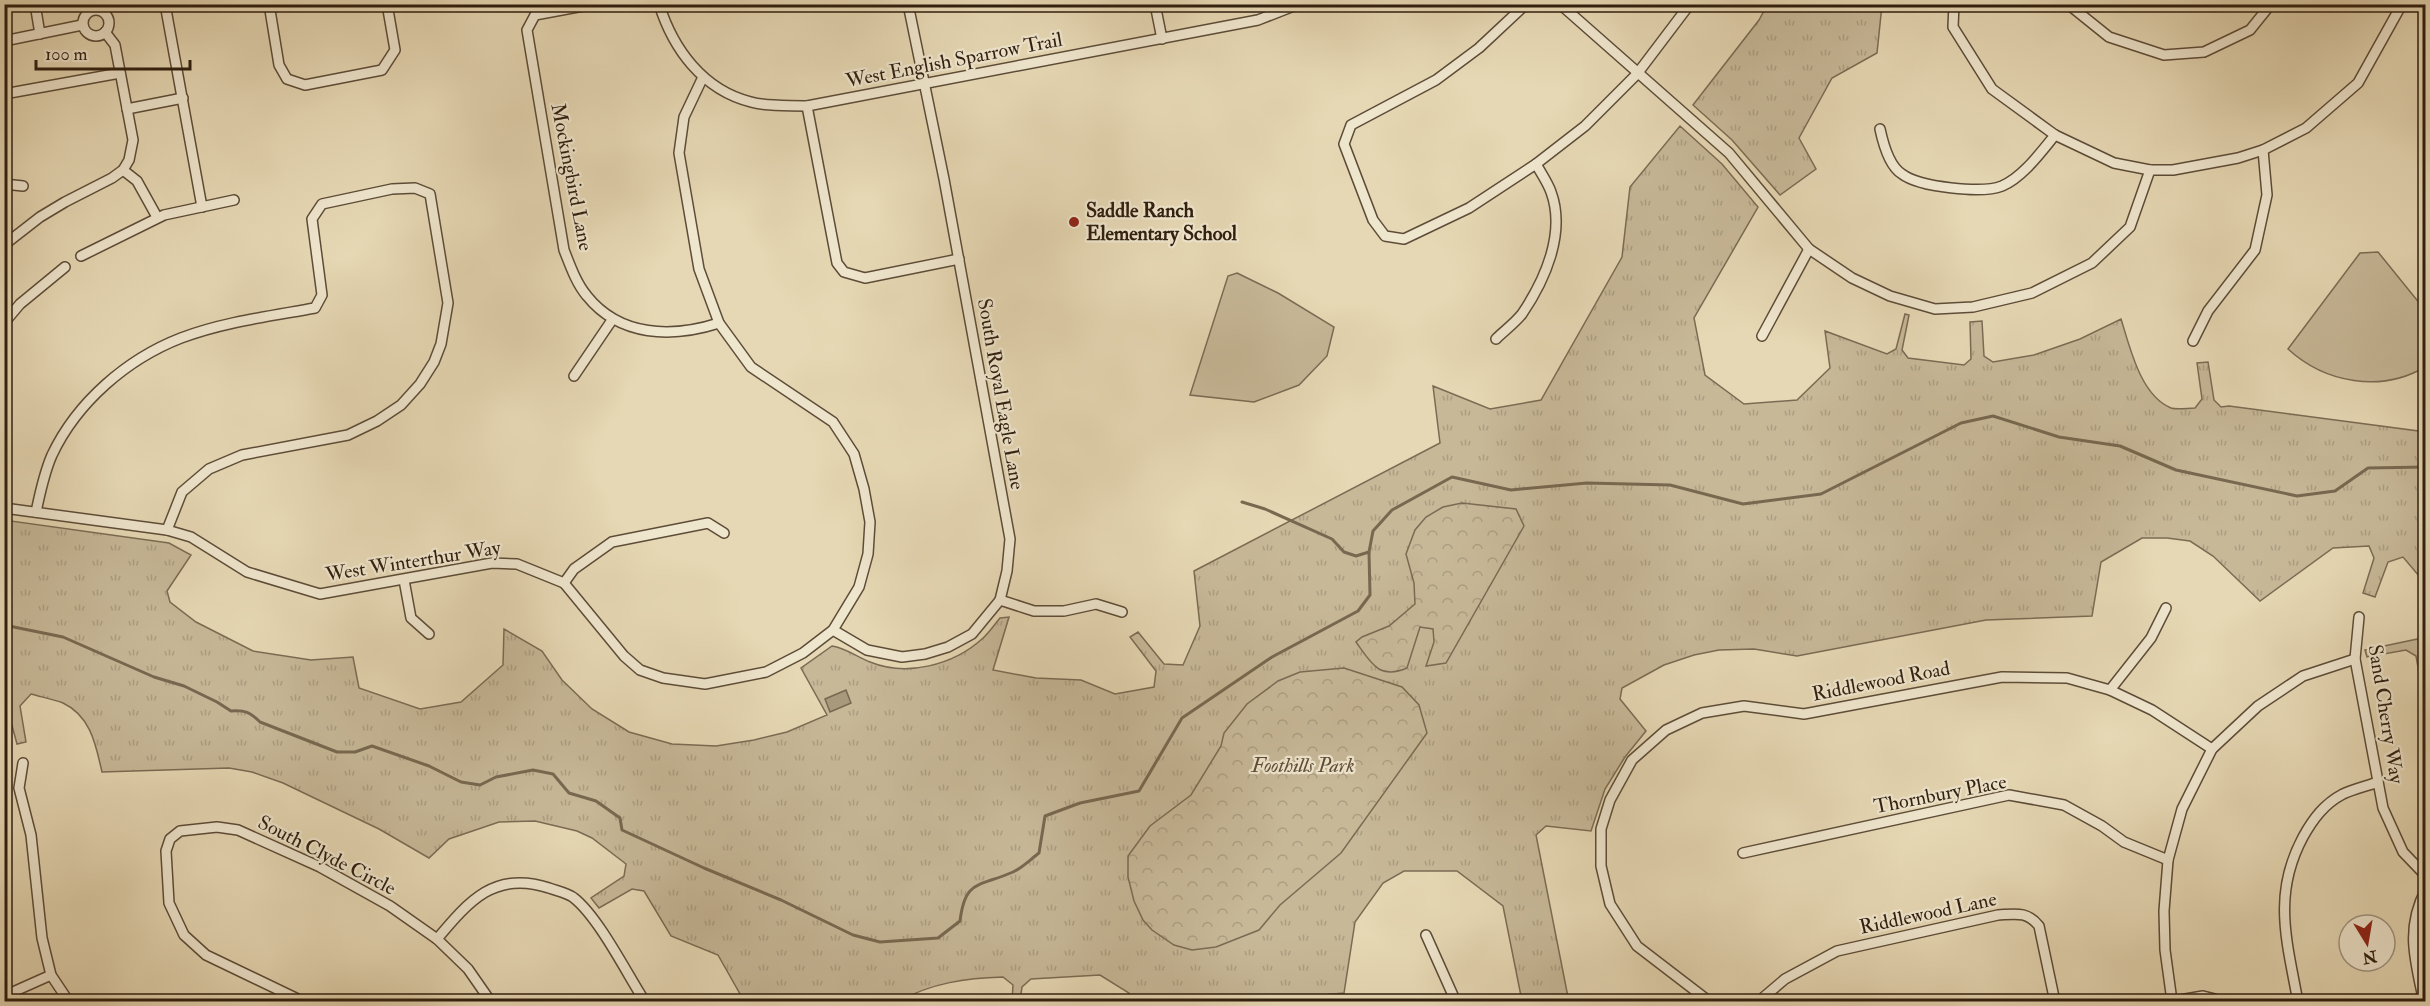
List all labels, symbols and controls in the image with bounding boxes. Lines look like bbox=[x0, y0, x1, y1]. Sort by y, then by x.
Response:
street label: West English Sparrow Trail bbox=[843, 27, 1065, 94]
scale bar bbox=[36, 33, 190, 71]
text: 100 m bbox=[45, 43, 88, 66]
street label: Mockingbird Lane bbox=[545, 101, 599, 253]
place label: Saddle Ranch Elementary School bbox=[1086, 198, 1238, 247]
marker: Saddle Ranch Elementary School bbox=[1067, 215, 1081, 229]
street label: South Royal Eagle Lane bbox=[972, 296, 1030, 492]
street label: West Winterthur Way bbox=[323, 535, 503, 587]
street label: Sand Cherry Way bbox=[2363, 643, 2410, 787]
street label: Riddlewood Road bbox=[1810, 655, 1952, 707]
park label: Foothills Park bbox=[1250, 753, 1355, 778]
street label: Thornbury Place bbox=[1872, 769, 2008, 819]
street label: South Clyde Circle bbox=[254, 809, 400, 901]
street label: Riddlewood Lane bbox=[1857, 886, 1999, 940]
north arrow bbox=[2337, 913, 2397, 973]
text: N bbox=[2360, 945, 2380, 968]

